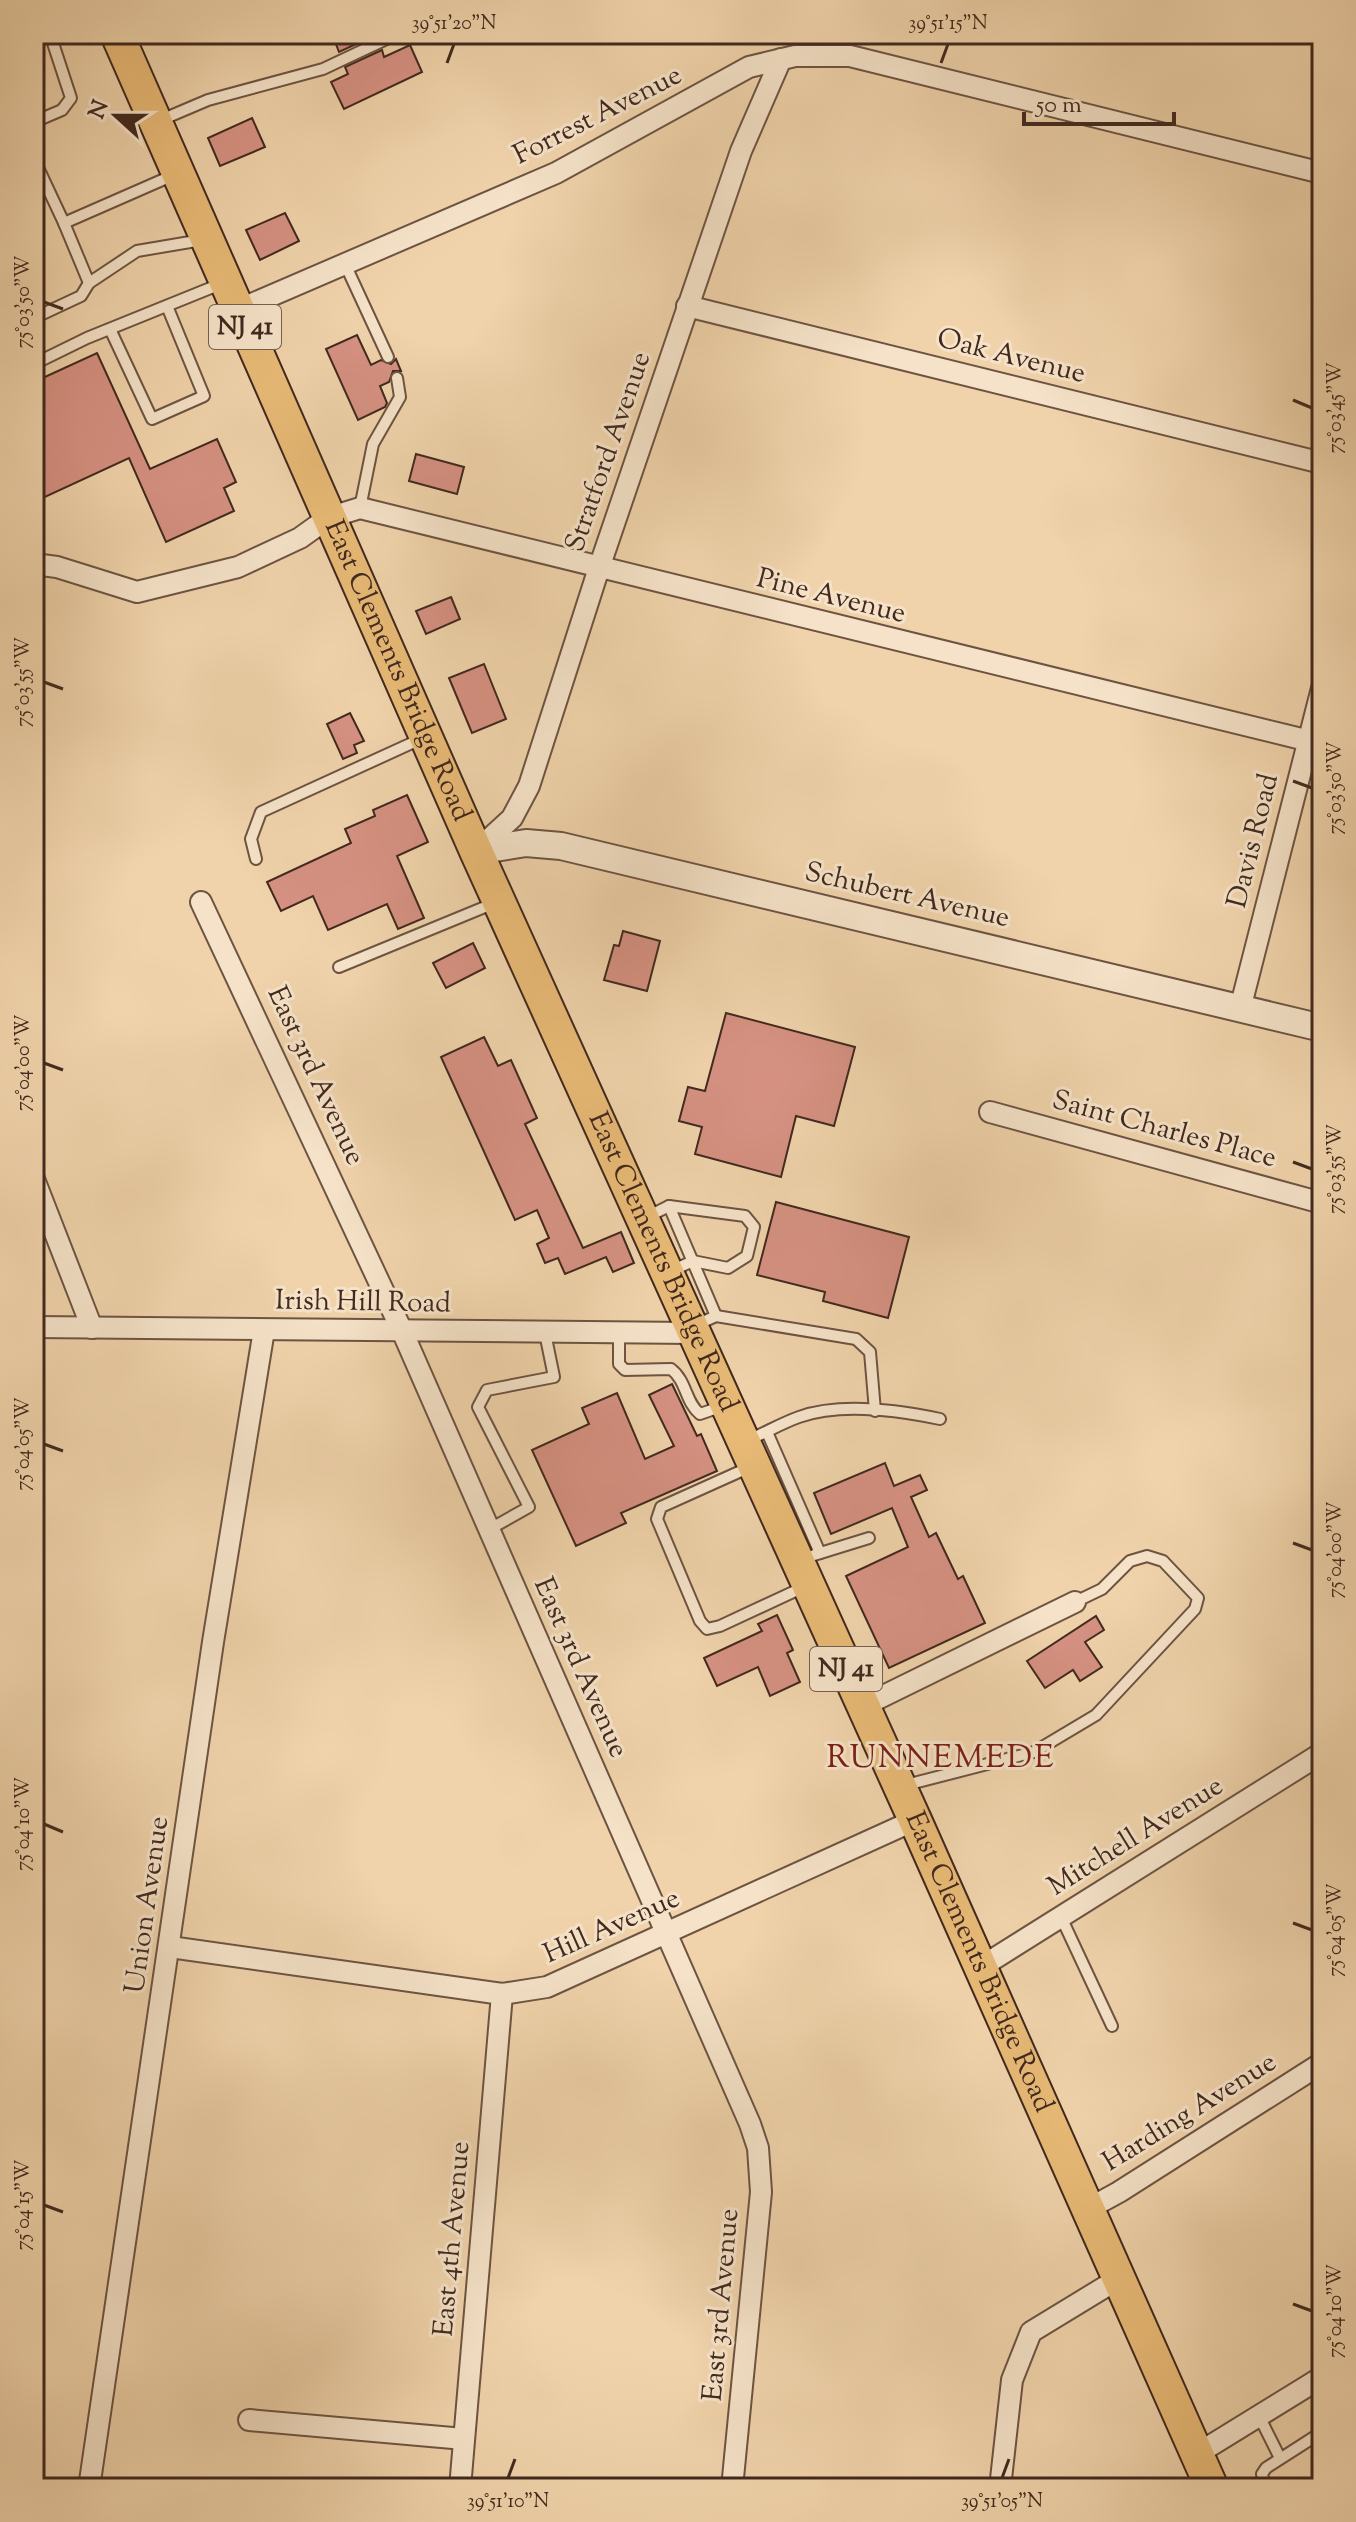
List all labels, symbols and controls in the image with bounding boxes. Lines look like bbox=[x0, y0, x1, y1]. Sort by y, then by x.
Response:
text: 39°51'20"N bbox=[411, 10, 497, 39]
text: 39°51'15"N bbox=[908, 10, 988, 39]
street label: Forrest Avenue bbox=[507, 56, 689, 176]
north arrow bbox=[76, 76, 156, 156]
scale bar bbox=[1024, 76, 1174, 126]
text: 50 m bbox=[1034, 89, 1082, 123]
text: N bbox=[82, 96, 118, 124]
text: 75°03'50"W bbox=[10, 255, 39, 349]
road number: NJ 41 bbox=[209, 305, 281, 349]
street label: Oak Avenue bbox=[933, 319, 1089, 395]
street label: Stratford Avenue bbox=[556, 347, 662, 557]
text: 75°03'45"W bbox=[1322, 362, 1351, 454]
street label: East Clements Bridge Road bbox=[313, 514, 481, 828]
street label: Pine Avenue bbox=[752, 559, 910, 635]
text: 75°03'55"W bbox=[10, 637, 39, 727]
text: 75°03'50"W bbox=[1322, 741, 1351, 835]
street label: Davis Road bbox=[1218, 769, 1290, 912]
street label: Schubert Avenue bbox=[801, 853, 1013, 939]
street label: East 3rd Avenue bbox=[256, 980, 374, 1172]
text: 75°04'00"W bbox=[10, 1015, 39, 1111]
street label: Saint Charles Place bbox=[1047, 1081, 1281, 1179]
street label: East Clements Bridge Road bbox=[577, 1106, 748, 1419]
text: 75°03'55"W bbox=[1322, 1124, 1351, 1214]
street label: Irish Hill Road bbox=[275, 1281, 451, 1325]
text: 75°04'05"W bbox=[10, 1397, 39, 1491]
text: 75°04'00"W bbox=[1322, 1502, 1351, 1598]
street label: East 3rd Avenue bbox=[522, 1572, 638, 1764]
road number: NJ 41 bbox=[810, 1647, 882, 1691]
district label: RUNNEMEDE bbox=[826, 1736, 1056, 1782]
street label: Mitchell Avenue bbox=[1041, 1767, 1231, 1907]
text: 75°04'10"W bbox=[10, 1777, 39, 1871]
street label: East Clements Bridge Road bbox=[894, 1806, 1063, 2119]
street label: Union Avenue bbox=[116, 1814, 180, 1996]
street label: Hill Avenue bbox=[538, 1879, 686, 1975]
text: 75°04'05"W bbox=[1322, 1883, 1351, 1977]
street label: Harding Avenue bbox=[1095, 2043, 1285, 2183]
street label: East 4th Avenue bbox=[425, 2140, 481, 2338]
text: 75°04'15"W bbox=[10, 2160, 39, 2250]
street label: East 3rd Avenue bbox=[694, 2207, 750, 2403]
text: 75°04'10"W bbox=[1322, 2264, 1351, 2358]
text: 39°51'10"N bbox=[467, 2488, 549, 2517]
text: 39°51'05"N bbox=[961, 2488, 1043, 2517]

